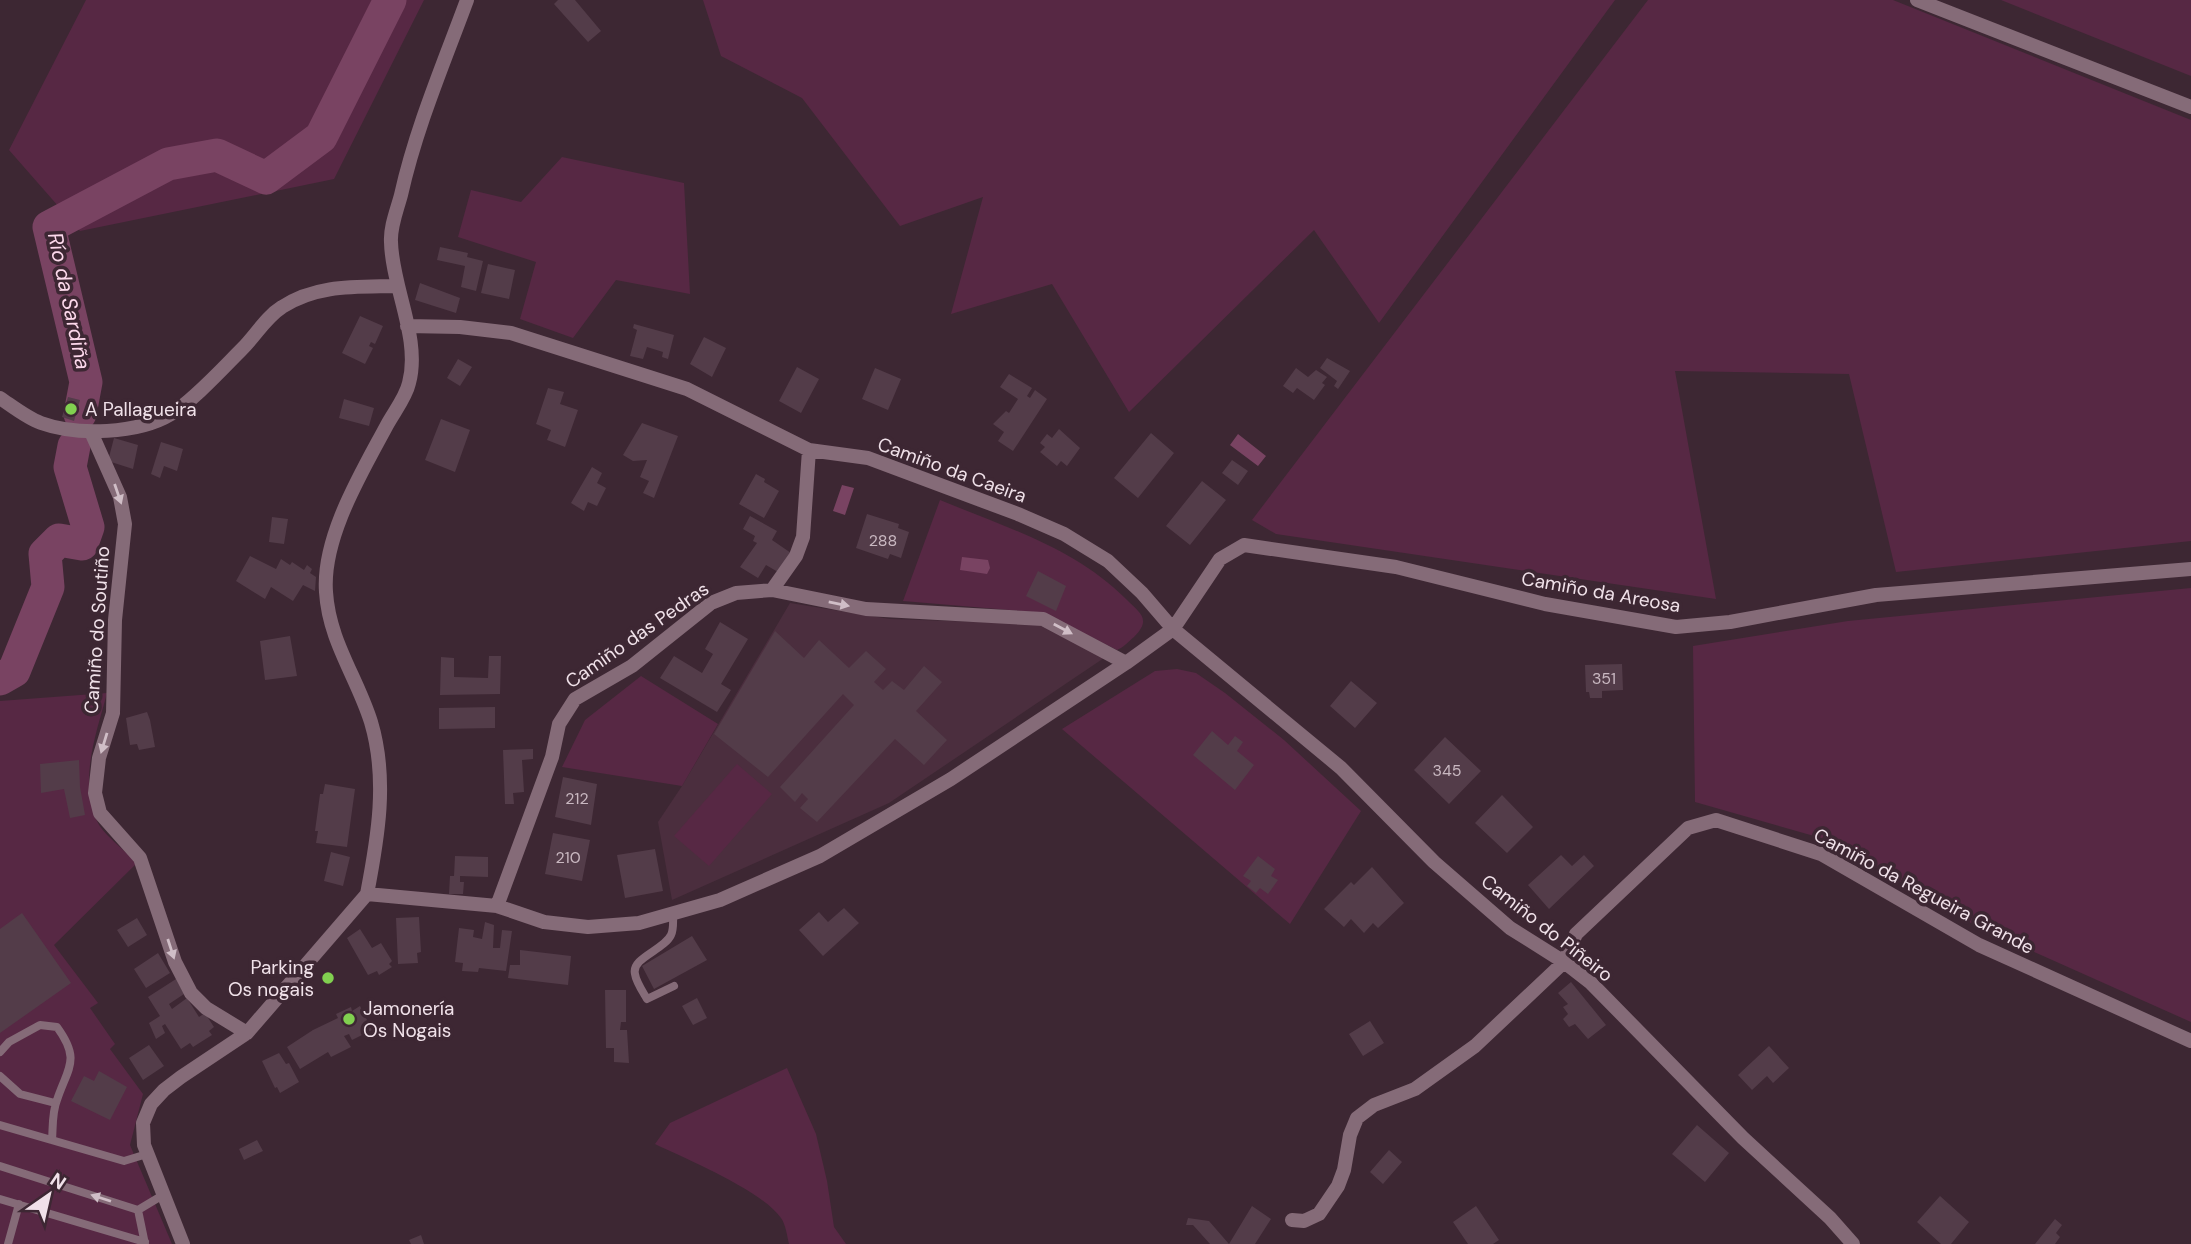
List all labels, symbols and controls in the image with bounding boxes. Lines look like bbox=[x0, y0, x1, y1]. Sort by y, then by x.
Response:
water label: Río da Sardiña bbox=[41, 230, 97, 372]
place label: A Pallagueira bbox=[85, 397, 197, 422]
marker: A Pallagueira bbox=[63, 401, 79, 417]
street label: Camiño da Caeira bbox=[874, 431, 1030, 509]
one-way arrow bbox=[113, 484, 123, 505]
house number: 288 bbox=[869, 530, 897, 551]
street label: Camiño do Soutiño bbox=[79, 545, 115, 715]
street label: Camiño da Areosa bbox=[1519, 566, 1683, 618]
street label: Camiño das Pedras bbox=[560, 576, 714, 694]
one-way arrow bbox=[828, 598, 850, 609]
one-way arrow bbox=[1054, 623, 1074, 635]
house number: 351 bbox=[1592, 668, 1616, 689]
one-way arrow bbox=[98, 733, 108, 754]
house number: 345 bbox=[1433, 760, 1461, 781]
house number: 212 bbox=[565, 788, 589, 809]
street label: Camiño da Regueira Grande bbox=[1809, 822, 2039, 960]
house number: 210 bbox=[555, 847, 581, 868]
street label: Camiño do Piñeiro bbox=[1476, 869, 1618, 987]
one-way arrow bbox=[166, 939, 176, 960]
place label: Parking Os nogais bbox=[228, 955, 314, 1002]
marker: Parking Os nogais bbox=[320, 970, 336, 986]
place label: Jamonería Os Nogais bbox=[363, 996, 454, 1043]
marker: Jamonería Os Nogais bbox=[341, 1011, 357, 1027]
north arrow bbox=[14, 1160, 84, 1230]
text: N bbox=[45, 1167, 71, 1196]
one-way arrow bbox=[91, 1193, 112, 1203]

